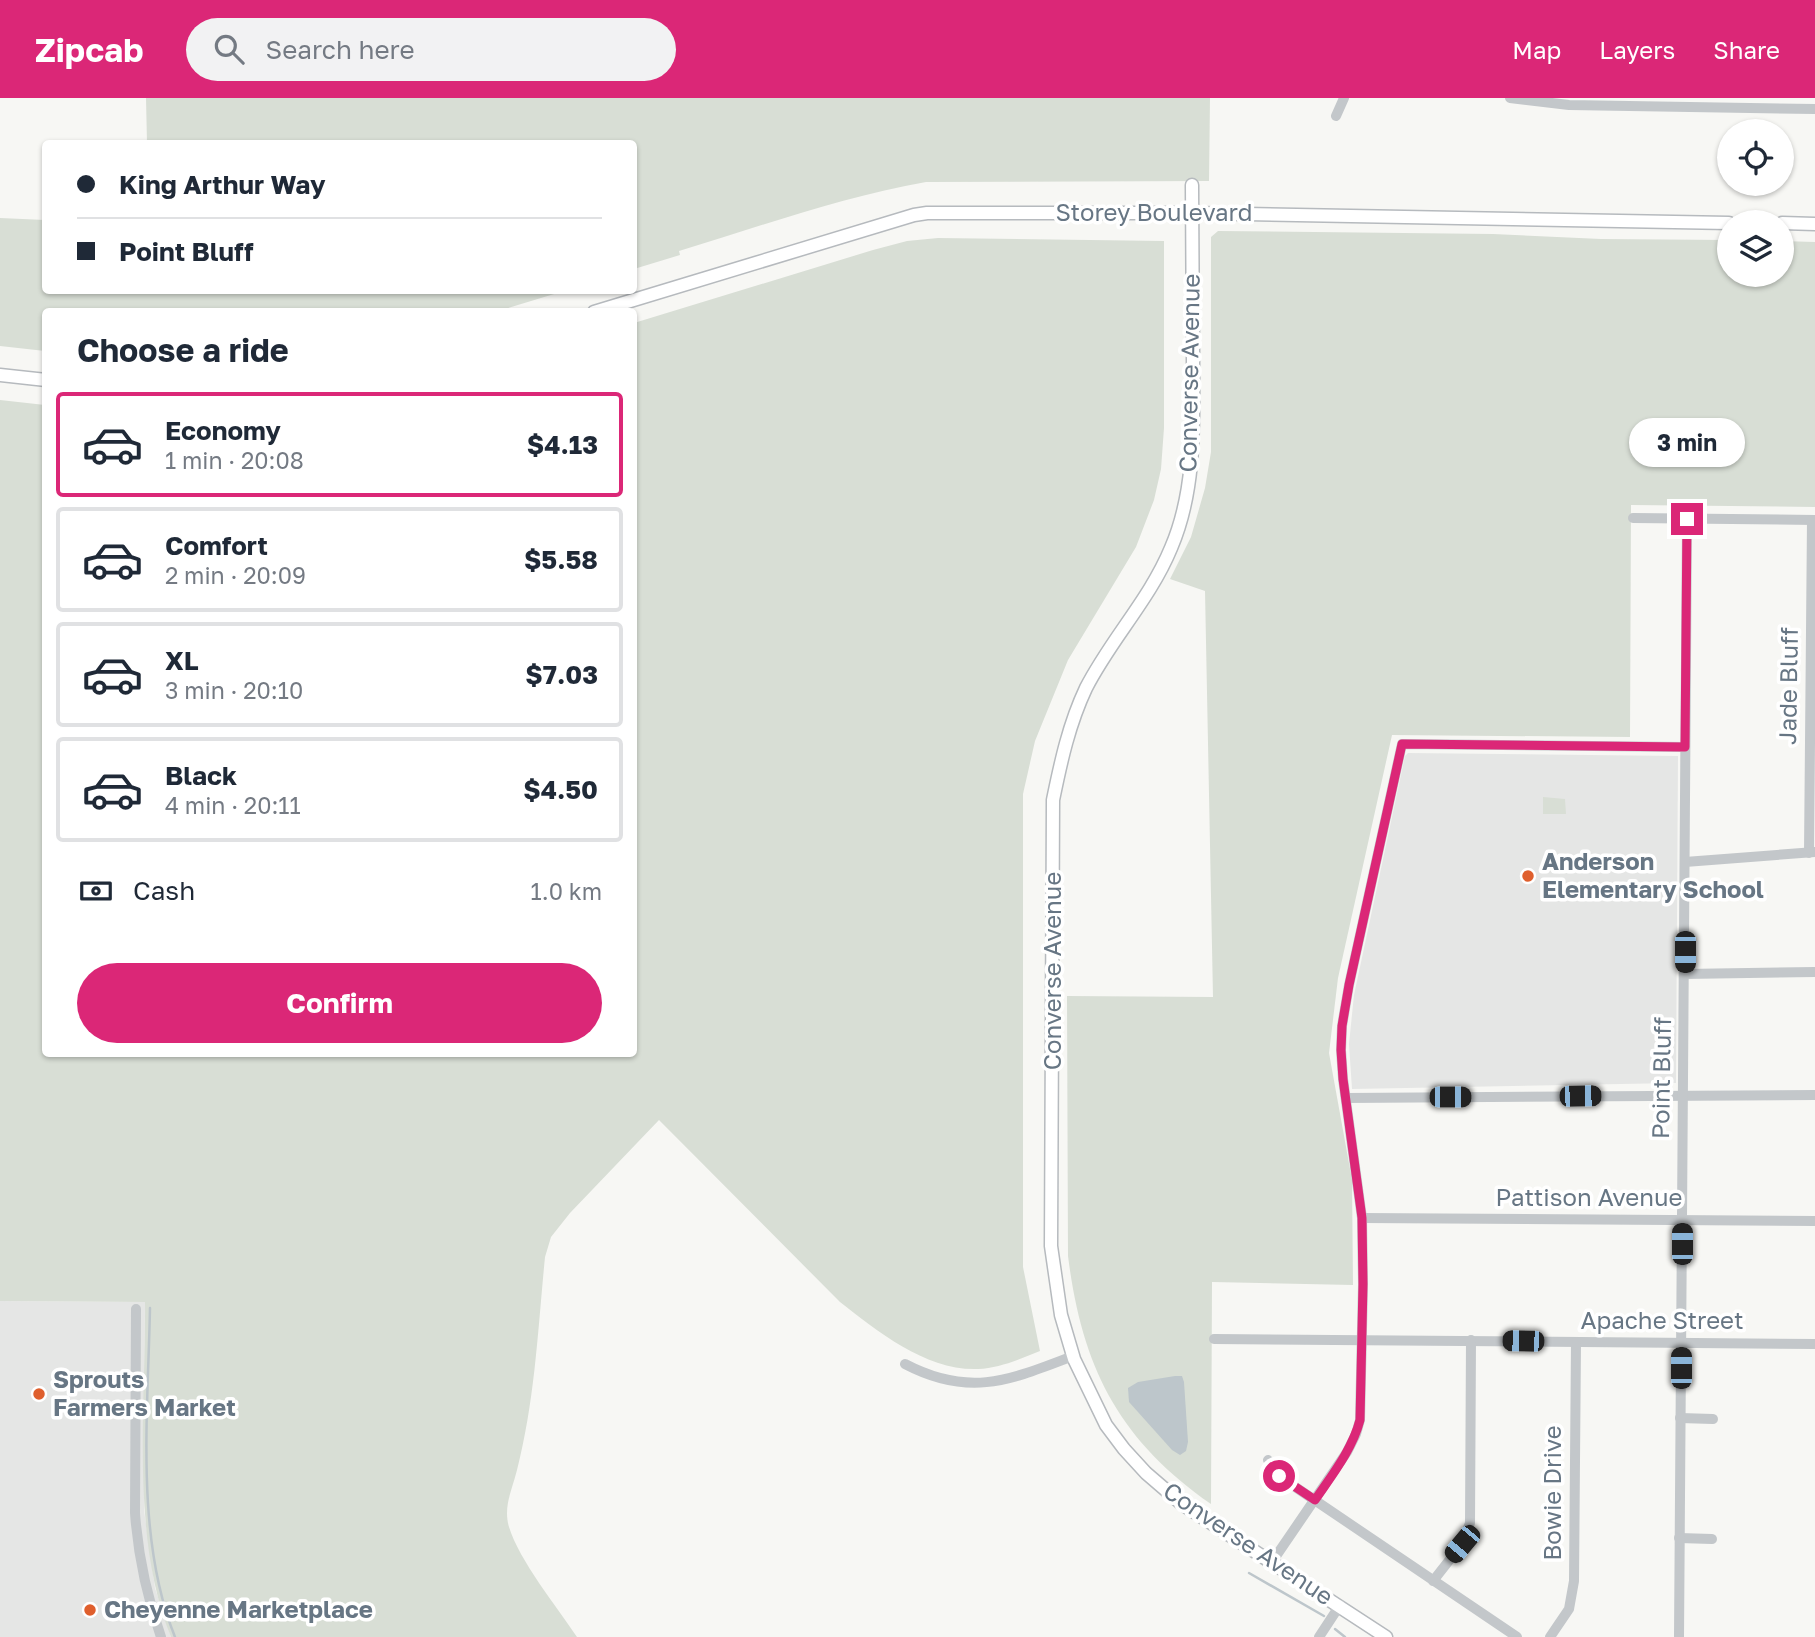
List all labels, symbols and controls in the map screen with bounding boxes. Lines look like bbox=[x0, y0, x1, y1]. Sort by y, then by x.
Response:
search box bbox=[186, 18, 676, 81]
text: Zipcab bbox=[35, 30, 144, 69]
icon: search bbox=[210, 30, 248, 68]
text: Search here bbox=[266, 34, 415, 65]
text: Map bbox=[1512, 35, 1561, 64]
text: Layers bbox=[1599, 35, 1675, 64]
text: Share bbox=[1713, 35, 1780, 64]
map controls bbox=[1717, 119, 1794, 287]
button: locate bbox=[1717, 119, 1794, 196]
text: King Arthur Way bbox=[119, 169, 326, 200]
street label: Storey Boulevard bbox=[1056, 197, 1252, 226]
button: layers bbox=[1717, 210, 1794, 287]
text: Point Bluff bbox=[119, 236, 254, 267]
street label: Converse Avenue bbox=[1172, 273, 1205, 473]
text: Choose a ride bbox=[77, 331, 289, 369]
icon: car bbox=[81, 413, 144, 476]
text: Economy bbox=[165, 415, 281, 446]
callout: 3 min bbox=[1629, 418, 1745, 466]
text: 3 min bbox=[1657, 428, 1717, 456]
text: $4.13 bbox=[527, 429, 598, 460]
text: 1 min · 20:08 bbox=[165, 446, 304, 474]
route end bbox=[1671, 503, 1703, 535]
icon: car bbox=[81, 528, 144, 591]
text: Comfort bbox=[165, 530, 268, 561]
text: $5.58 bbox=[524, 544, 598, 575]
text: 2 min · 20:09 bbox=[165, 561, 306, 589]
street label: Jade Bluff bbox=[1772, 627, 1803, 745]
icon: car bbox=[81, 643, 144, 706]
text: XL bbox=[165, 645, 199, 676]
text: $7.03 bbox=[525, 659, 598, 690]
text: 3 min · 20:10 bbox=[165, 676, 303, 704]
icon: car bbox=[81, 758, 144, 821]
text: Black bbox=[165, 760, 237, 791]
text: $4.50 bbox=[523, 774, 598, 805]
text: 4 min · 20:11 bbox=[165, 791, 301, 819]
place label: Anderson Elementary School bbox=[1542, 846, 1764, 903]
marker: Anderson Elementary School bbox=[1520, 868, 1536, 884]
icon: cash bbox=[77, 872, 115, 910]
street label: Converse Avenue bbox=[1037, 872, 1066, 1070]
text: Cash bbox=[133, 875, 195, 906]
text: 1.0 km bbox=[531, 877, 602, 905]
car bbox=[1675, 931, 1696, 973]
button: Confirm bbox=[77, 963, 602, 1043]
street label: Point Bluff bbox=[1645, 1016, 1676, 1139]
car bbox=[1559, 1085, 1602, 1107]
car bbox=[1430, 1087, 1472, 1108]
street label: Pattison Avenue bbox=[1496, 1182, 1682, 1211]
car bbox=[1672, 1223, 1693, 1265]
street label: Apache Street bbox=[1580, 1305, 1744, 1334]
car bbox=[1502, 1330, 1545, 1352]
car bbox=[1671, 1347, 1692, 1389]
place label: Sprouts Farmers Market bbox=[53, 1364, 236, 1421]
marker: Sprouts Farmers Market bbox=[31, 1386, 47, 1402]
street label: Bowie Drive bbox=[1537, 1425, 1566, 1561]
route start bbox=[1263, 1460, 1295, 1492]
street label: Converse Avenue bbox=[1158, 1475, 1339, 1610]
car bbox=[1441, 1521, 1484, 1567]
place label: Cheyenne Marketplace bbox=[104, 1594, 373, 1623]
marker: Cheyenne Marketplace bbox=[82, 1602, 98, 1618]

